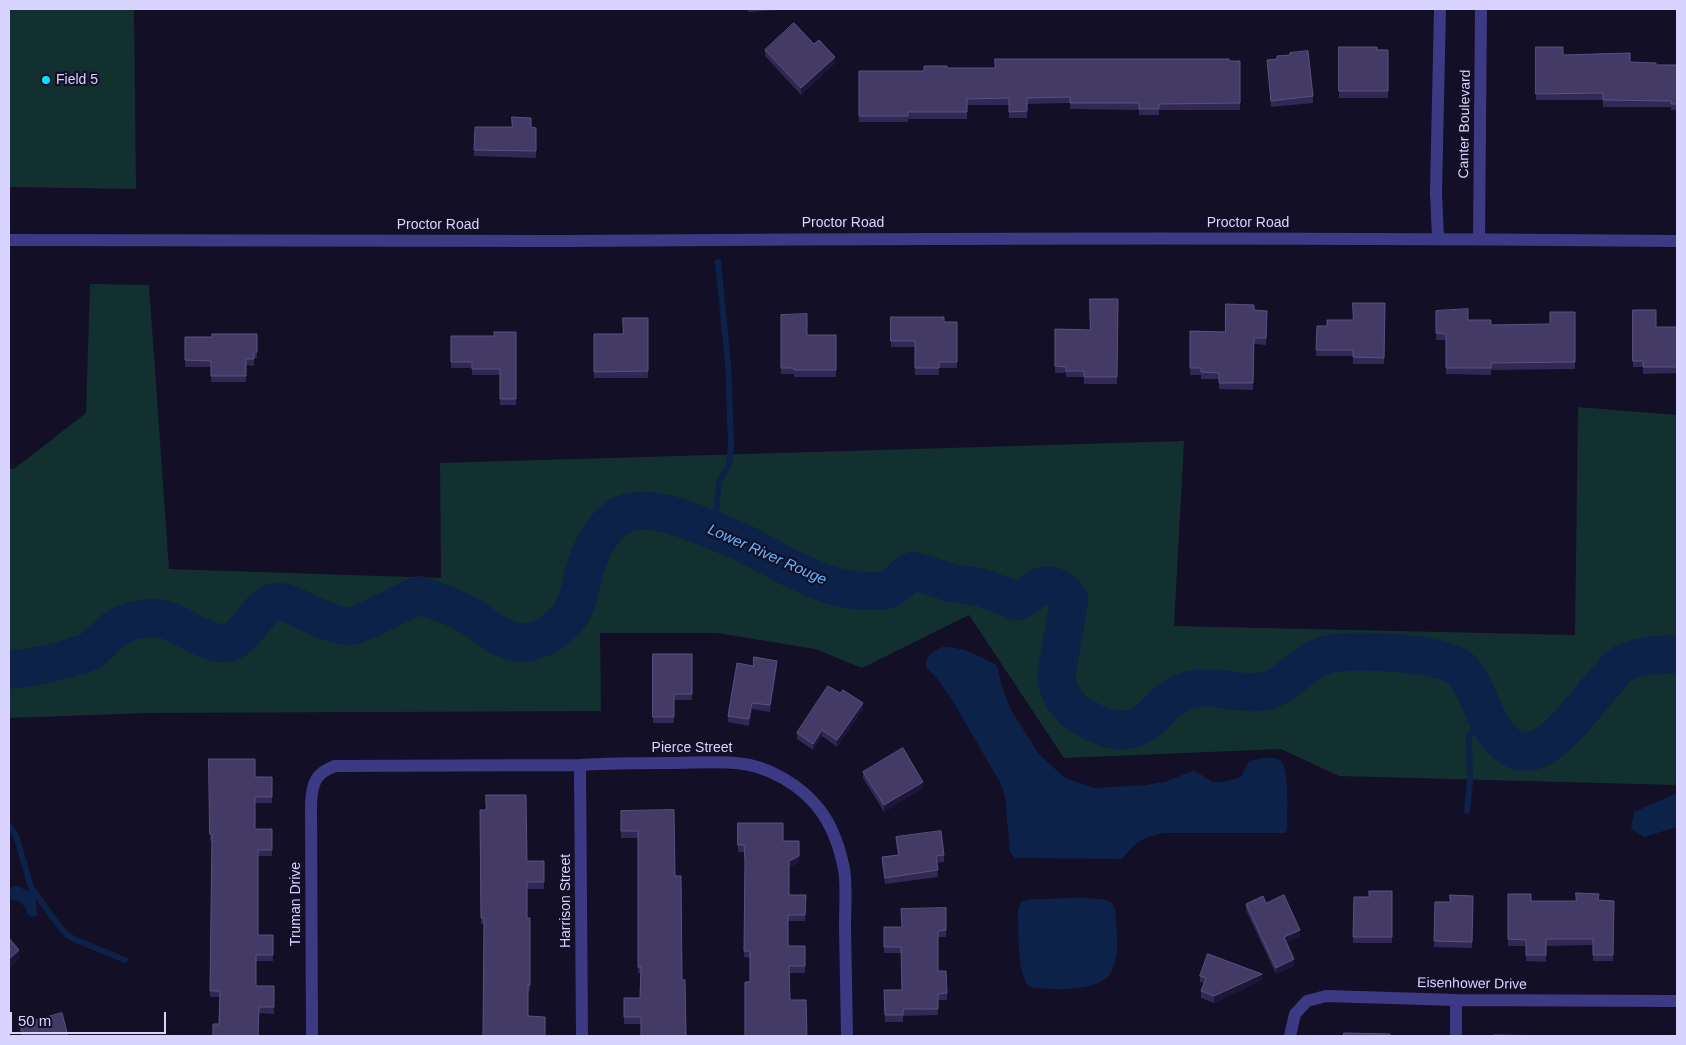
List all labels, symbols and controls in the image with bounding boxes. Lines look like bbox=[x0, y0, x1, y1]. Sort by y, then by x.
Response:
street label: Canter Boulevard bbox=[1456, 69, 1474, 179]
place label: Field 5 bbox=[56, 72, 98, 88]
marker: Field 5 bbox=[40, 74, 52, 86]
street label: Proctor Road bbox=[802, 215, 884, 231]
street label: Proctor Road bbox=[1207, 215, 1289, 231]
street label: Proctor Road bbox=[397, 217, 479, 233]
water label: Lower River Rouge bbox=[705, 521, 829, 589]
street label: Pierce Street bbox=[652, 740, 732, 756]
street label: Harrison Street bbox=[558, 854, 574, 948]
street label: Truman Drive bbox=[288, 862, 304, 946]
street label: Eisenhower Drive bbox=[1417, 975, 1527, 993]
scale bar bbox=[12, 1002, 169, 1034]
text: 50 m bbox=[18, 1012, 51, 1029]

